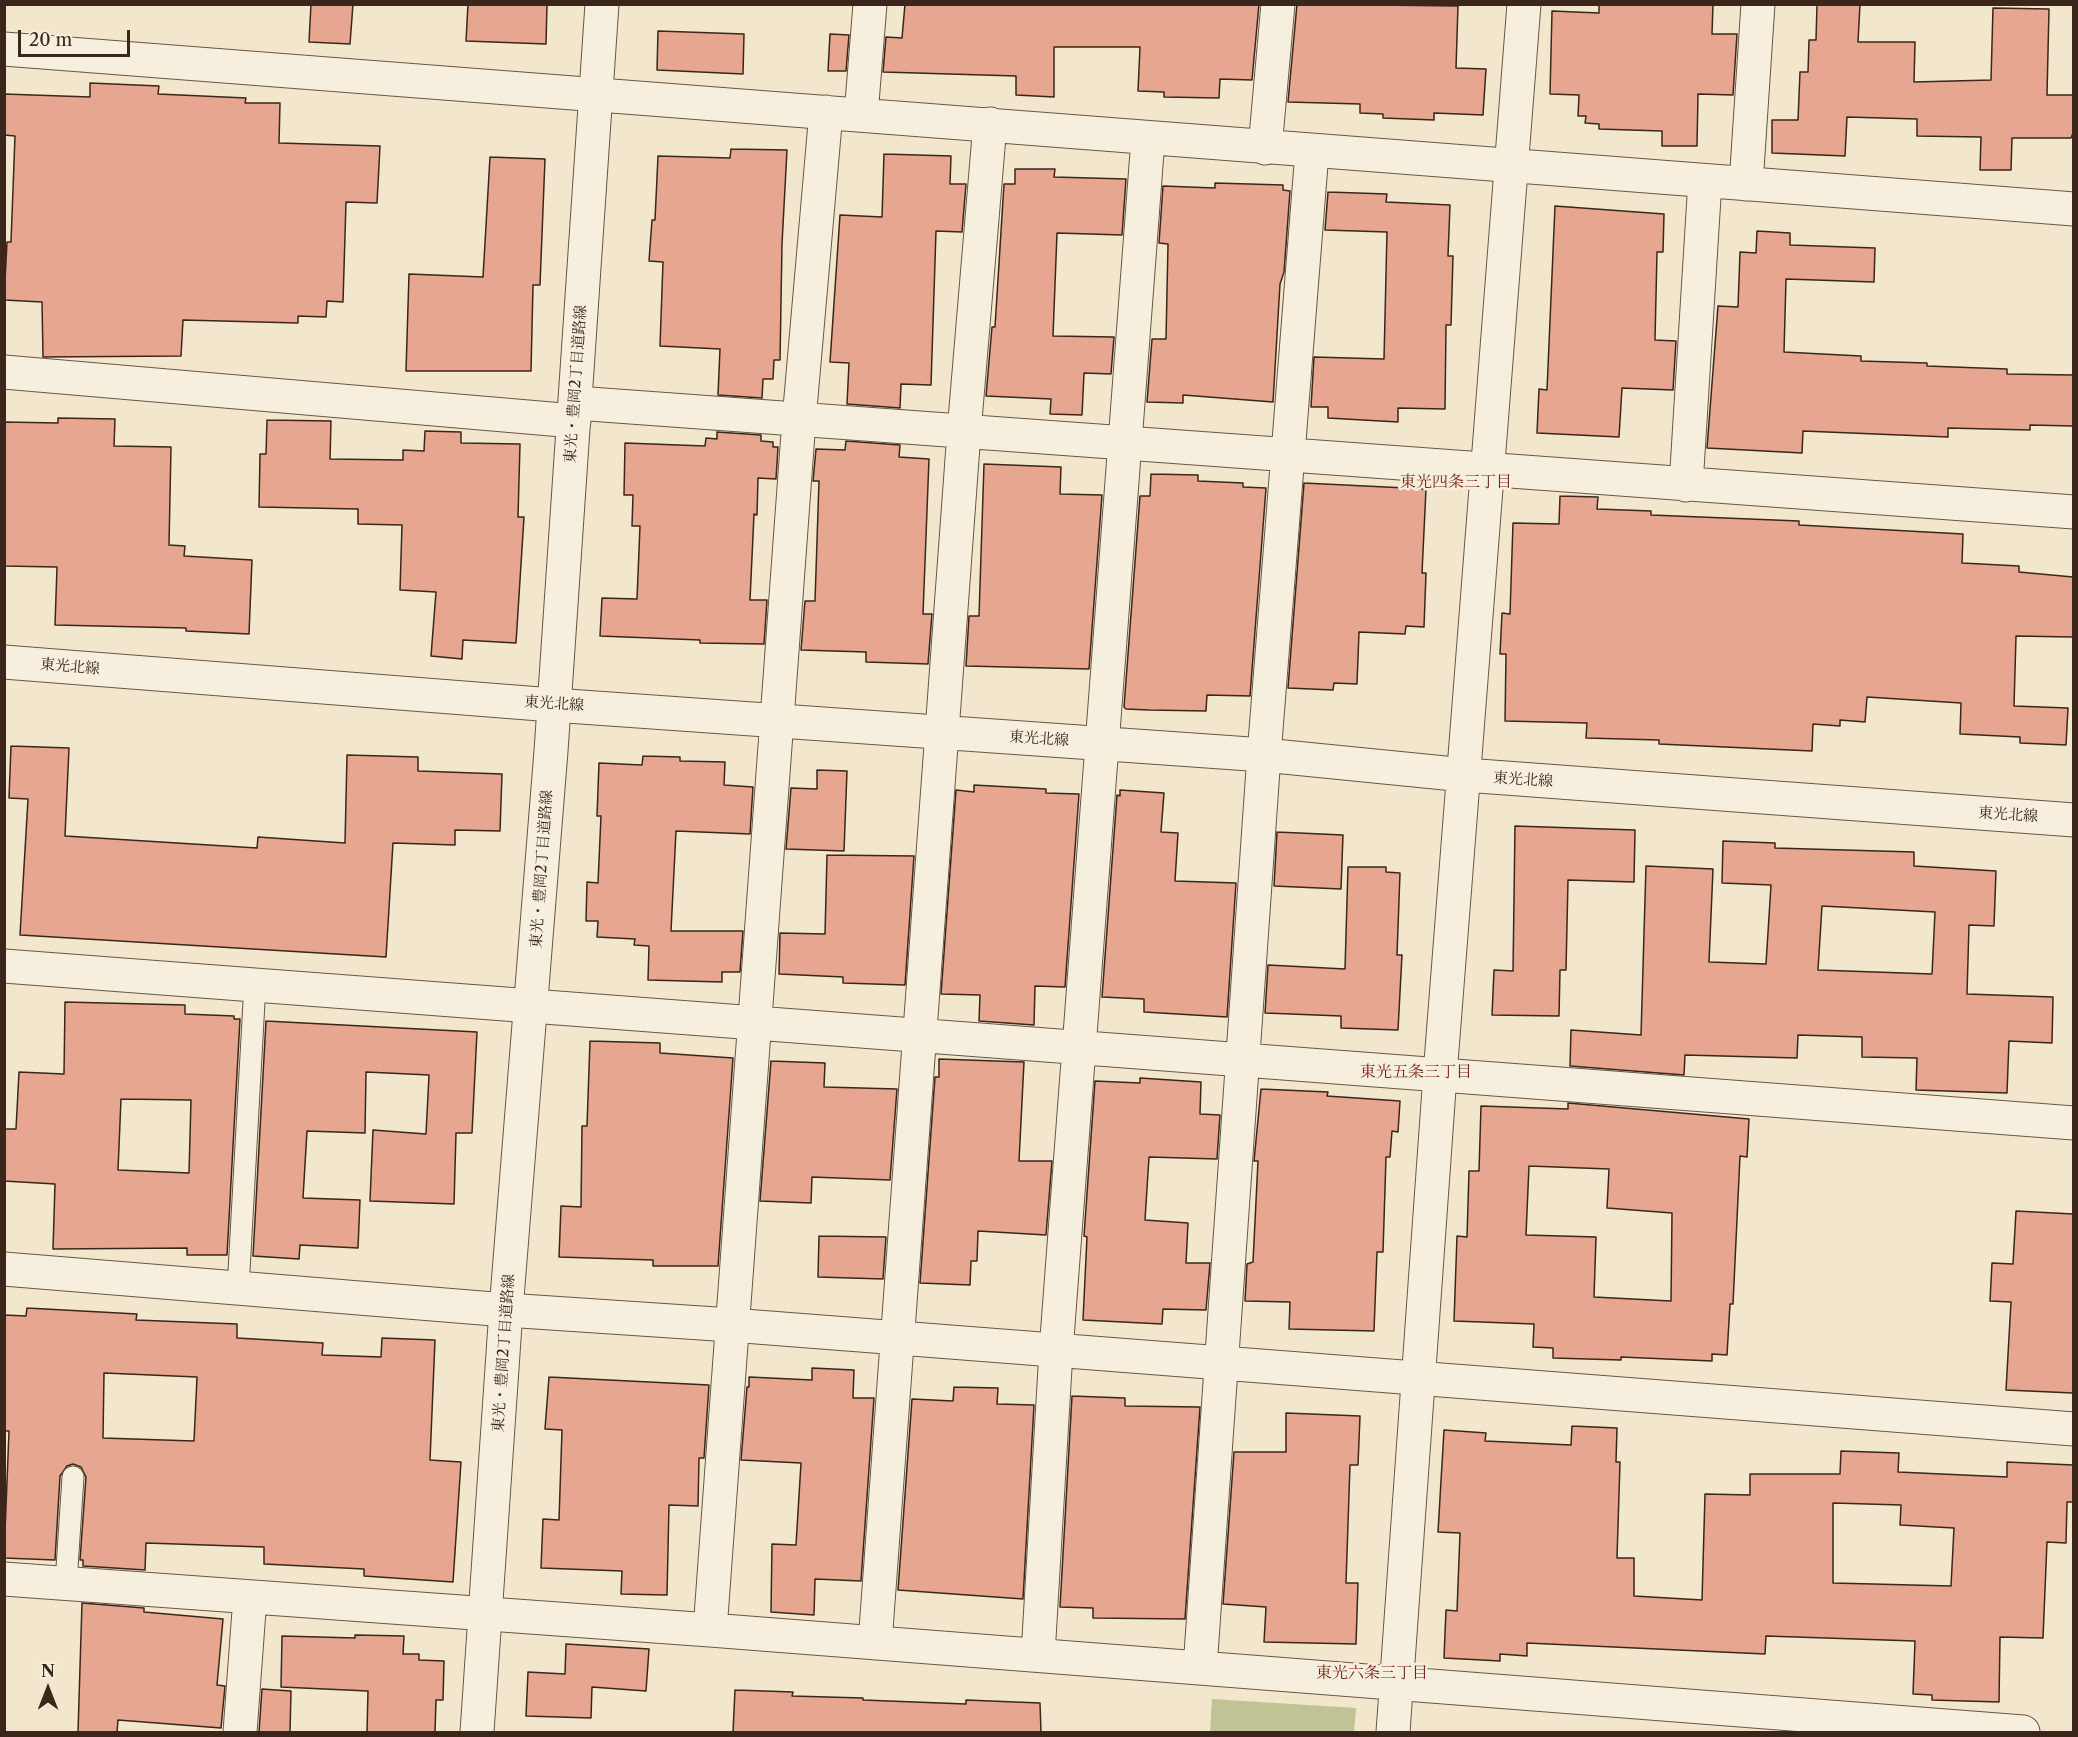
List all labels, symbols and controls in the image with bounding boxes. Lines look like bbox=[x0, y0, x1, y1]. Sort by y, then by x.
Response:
scale bar bbox=[21, 18, 134, 56]
text: 20 m bbox=[29, 29, 72, 51]
street label: 東光・豊岡2丁目道路線 bbox=[561, 304, 591, 464]
district label: 東光四条三丁目 bbox=[1400, 472, 1512, 492]
street label: 東光北線 bbox=[39, 655, 101, 679]
street label: 東光北線 bbox=[523, 693, 585, 715]
street label: 東光北線 bbox=[1008, 728, 1070, 750]
street label: 東光北線 bbox=[1492, 769, 1554, 791]
street label: 東光・豊岡2丁目道路線 bbox=[527, 789, 557, 949]
street label: 東光北線 bbox=[1977, 804, 2039, 826]
district label: 東光五条三丁目 bbox=[1360, 1062, 1472, 1082]
street label: 東光・豊岡2丁目道路線 bbox=[489, 1273, 519, 1433]
north arrow bbox=[18, 1659, 78, 1719]
text: N bbox=[41, 1661, 55, 1681]
district label: 東光六条三丁目 bbox=[1316, 1663, 1428, 1683]

